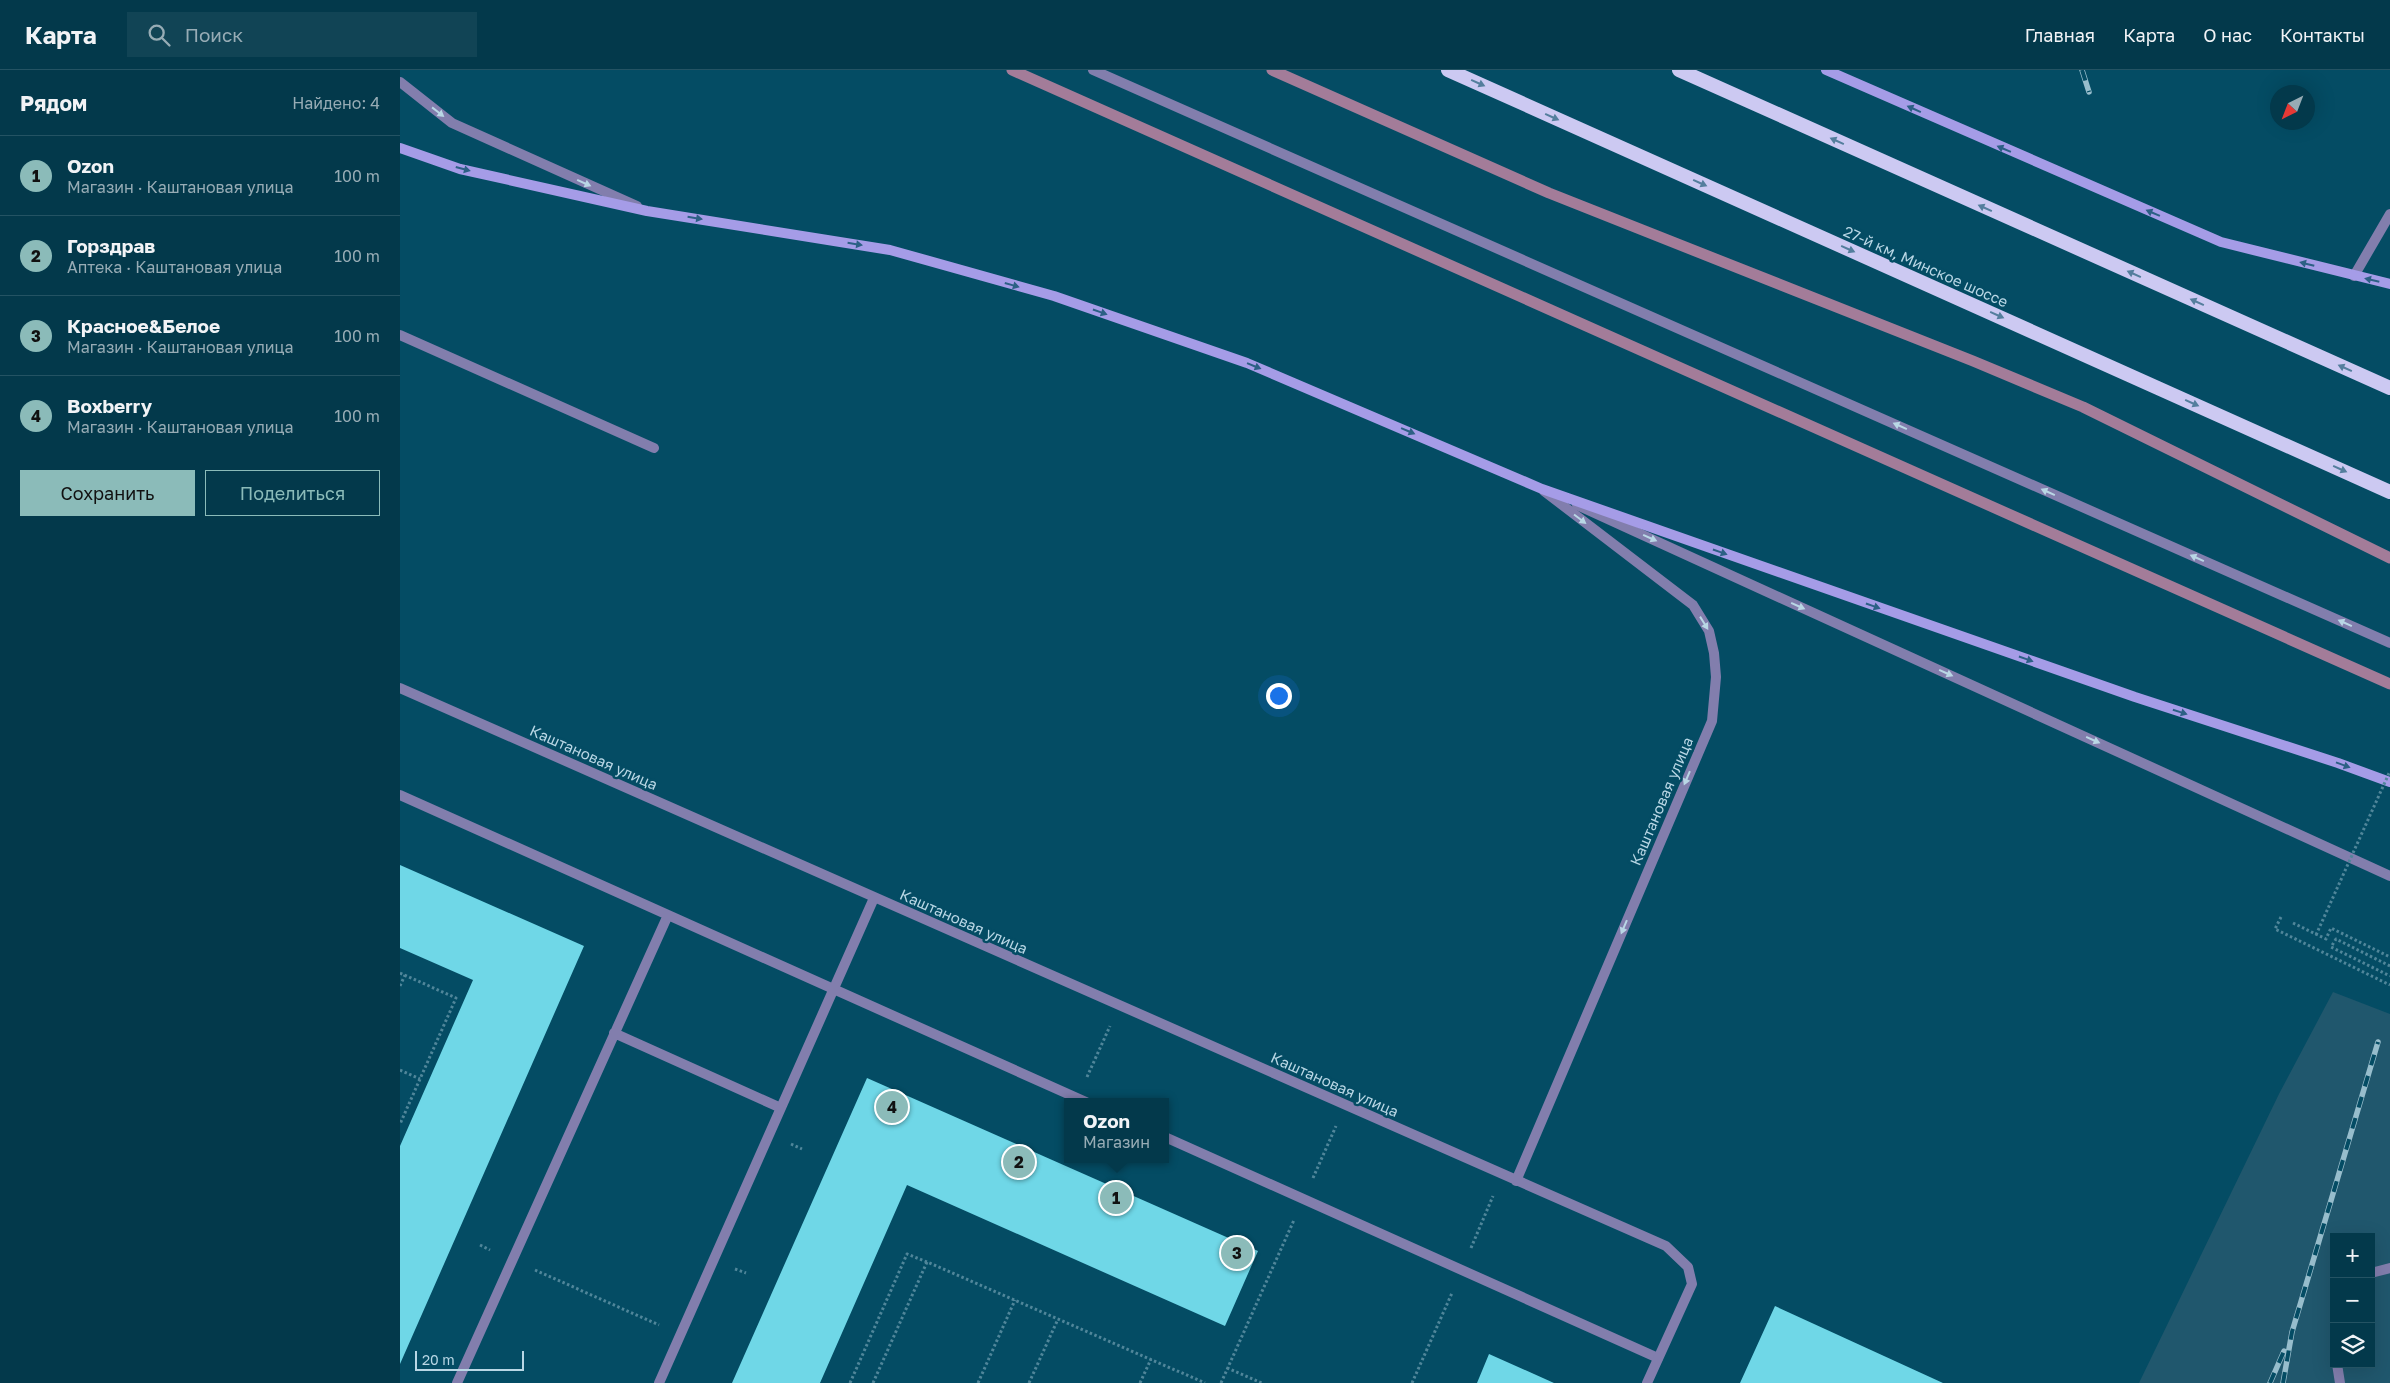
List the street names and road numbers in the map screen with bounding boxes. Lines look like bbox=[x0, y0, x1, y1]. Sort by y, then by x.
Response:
street label: 27-й км, Минское шоссе bbox=[1841, 222, 2011, 311]
street label: Каштановая улица bbox=[527, 721, 661, 793]
street label: Каштановая улица bbox=[1626, 734, 1696, 868]
street label: Каштановая улица bbox=[897, 885, 1031, 957]
street label: Каштановая улица bbox=[1268, 1048, 1402, 1120]

